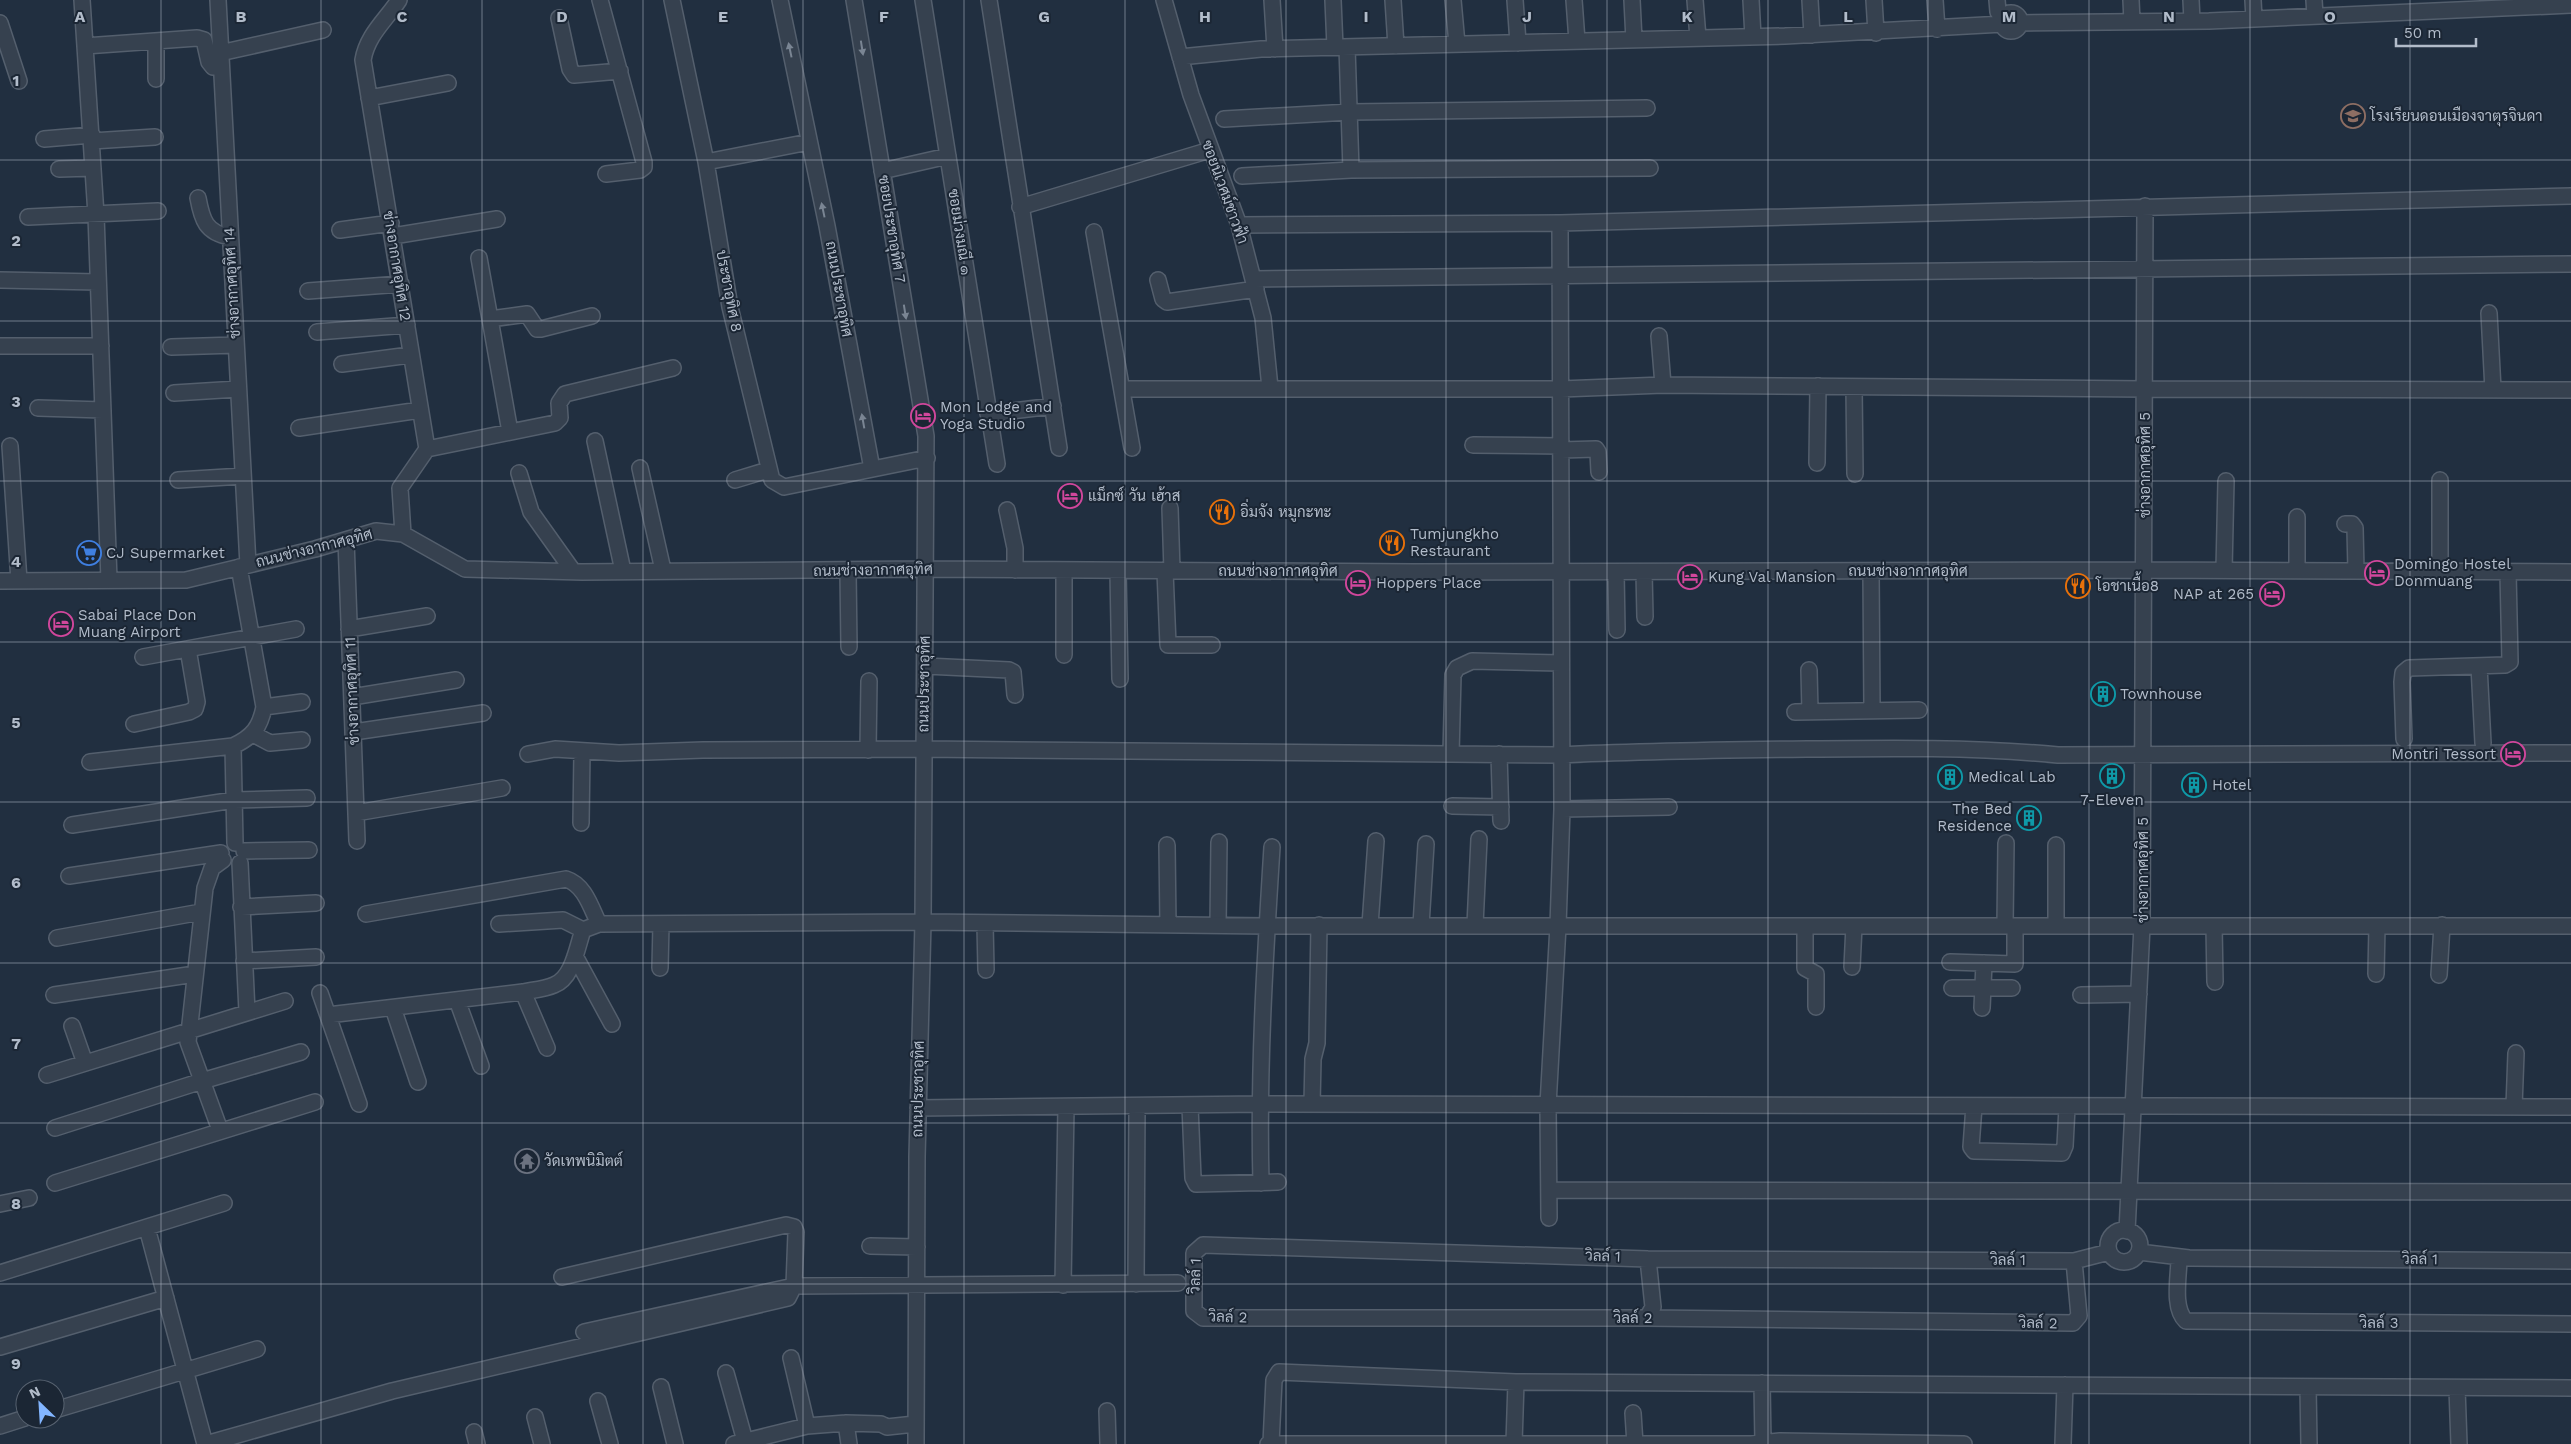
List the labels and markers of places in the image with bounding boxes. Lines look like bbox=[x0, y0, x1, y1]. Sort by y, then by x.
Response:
school or university icon: โรงเรียนดอนเมืองจาตุรจินดา bbox=[2340, 103, 2366, 129]
place label: โรงเรียนดอนเมืองจาตุรจินดา bbox=[2369, 106, 2543, 127]
place label: Mon Lodge and Yoga Studio bbox=[940, 398, 1052, 433]
hotel icon: Mon Lodge and Yoga Studio bbox=[910, 403, 936, 429]
hotel icon: แม็กซ์ วัน เฮ้าส bbox=[1057, 483, 1083, 509]
place label: แม็กซ์ วัน เฮ้าส bbox=[1088, 485, 1180, 505]
place label: อิ่มจัง หมูกะทะ bbox=[1240, 498, 1332, 522]
restaurant icon: อิ่มจัง หมูกะทะ bbox=[1209, 499, 1235, 525]
place label: Tumjungkho Restaurant bbox=[1410, 525, 1499, 560]
restaurant icon: Tumjungkho Restaurant bbox=[1379, 530, 1405, 556]
supermarket icon: CJ Supermarket bbox=[76, 540, 102, 566]
place label: CJ Supermarket bbox=[106, 544, 225, 562]
place label: Domingo Hostel Donmuang bbox=[2394, 555, 2511, 590]
hotel icon: Domingo Hostel Donmuang bbox=[2364, 560, 2390, 586]
hotel icon: Kung Val Mansion bbox=[1677, 564, 1703, 590]
place label: Kung Val Mansion bbox=[1708, 568, 1836, 586]
hotel icon: Hoppers Place bbox=[1345, 570, 1371, 596]
place label: โอชาเนื้อ8 bbox=[2095, 571, 2159, 595]
restaurant icon: โอชาเนื้อ8 bbox=[2065, 573, 2091, 599]
place label: Hoppers Place bbox=[1376, 574, 1481, 592]
hotel icon: NAP at 265 bbox=[2259, 581, 2285, 607]
place label: NAP at 265 bbox=[2173, 585, 2254, 603]
place label: Sabai Place Don Muang Airport bbox=[78, 606, 196, 641]
hotel icon: Sabai Place Don Muang Airport bbox=[48, 611, 74, 637]
building icon: Townhouse bbox=[2090, 681, 2116, 707]
place label: Townhouse bbox=[2120, 685, 2202, 703]
hotel icon: Montri Tessort bbox=[2500, 741, 2526, 767]
place label: Montri Tessort bbox=[2391, 745, 2497, 763]
building icon: 7-Eleven bbox=[2099, 763, 2125, 789]
building icon: Medical Lab bbox=[1937, 764, 1963, 790]
place label: Medical Lab bbox=[1968, 768, 2056, 786]
building icon: Hotel bbox=[2181, 772, 2207, 798]
place label: Hotel bbox=[2212, 776, 2252, 794]
place label: 7-Eleven bbox=[2080, 791, 2144, 809]
place label: The Bed Residence bbox=[1937, 800, 2012, 835]
building icon: The Bed Residence bbox=[2016, 805, 2042, 831]
temple icon: วัดเทพนิมิตต์ bbox=[514, 1148, 540, 1174]
place label: วัดเทพนิมิตต์ bbox=[544, 1151, 623, 1170]

